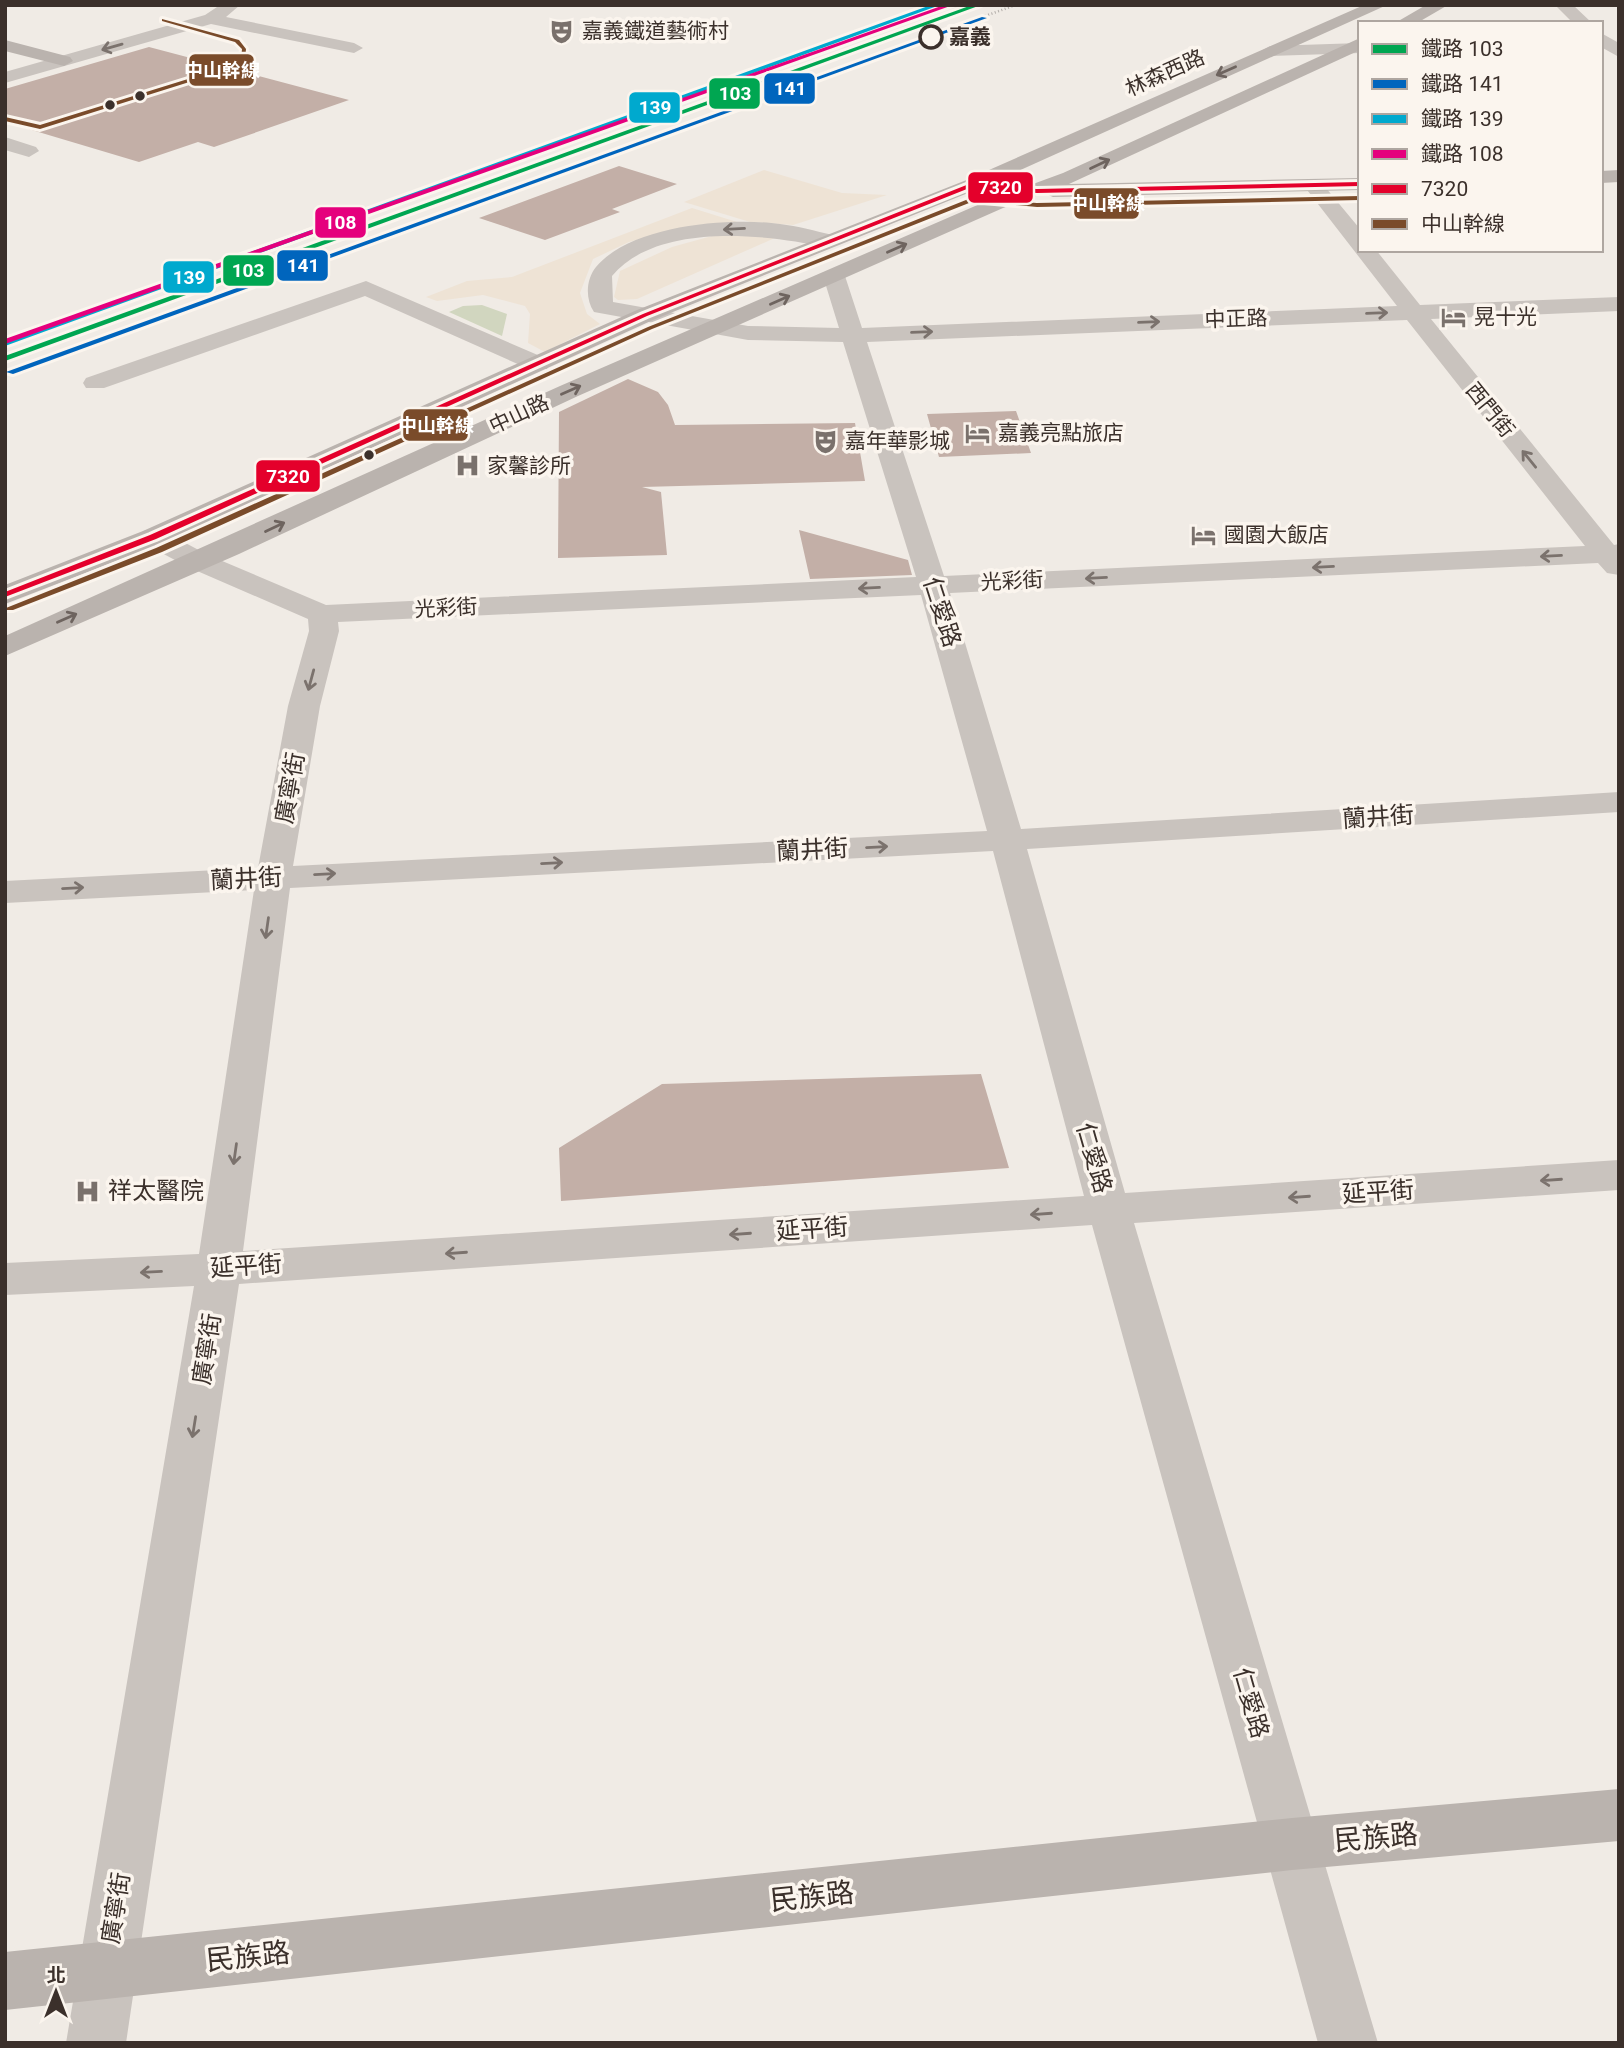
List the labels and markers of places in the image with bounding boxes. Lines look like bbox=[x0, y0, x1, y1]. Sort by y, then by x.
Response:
theatre icon: 嘉義鐵道藝術村 bbox=[548, 17, 576, 45]
place label: 嘉義鐵道藝術村 bbox=[582, 19, 729, 43]
marker: 嘉義 bbox=[919, 25, 943, 49]
place label: 嘉義 bbox=[949, 25, 991, 49]
unlabelled marker bbox=[133, 89, 147, 103]
unlabelled marker bbox=[103, 98, 117, 112]
hotel icon: 晃十光 bbox=[1440, 303, 1468, 331]
place label: 晃十光 bbox=[1474, 305, 1537, 329]
hotel icon: 嘉義亮點旅店 bbox=[964, 419, 992, 447]
place label: 嘉義亮點旅店 bbox=[998, 421, 1124, 445]
theatre icon: 嘉年華影城 bbox=[811, 427, 839, 455]
place label: 嘉年華影城 bbox=[845, 429, 950, 453]
unlabelled marker bbox=[362, 448, 376, 462]
hospital icon: 家馨診所 bbox=[453, 452, 481, 480]
place label: 家馨診所 bbox=[487, 454, 571, 478]
hotel icon: 國園大飯店 bbox=[1190, 521, 1218, 549]
place label: 國園大飯店 bbox=[1224, 523, 1329, 547]
hospital icon: 祥太醫院 bbox=[74, 1177, 102, 1205]
place label: 祥太醫院 bbox=[108, 1177, 204, 1205]

